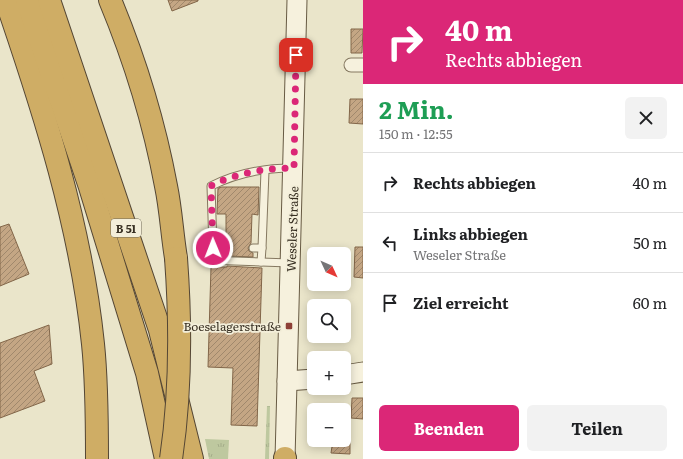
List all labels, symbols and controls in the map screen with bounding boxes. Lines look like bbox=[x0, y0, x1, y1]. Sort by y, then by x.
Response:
text: 40 m bbox=[445, 8, 513, 50]
icon: right bbox=[379, 16, 431, 68]
pin bbox=[279, 38, 313, 72]
icon: arrive bbox=[285, 44, 307, 66]
text: Rechts abbiegen bbox=[445, 46, 582, 73]
text: 2 Min. bbox=[379, 91, 454, 126]
button: close bbox=[625, 97, 667, 139]
text: 150 m · 12:55 bbox=[379, 124, 453, 143]
text: Rechts abbiegen bbox=[413, 171, 536, 194]
text: 40 m bbox=[633, 171, 667, 194]
icon: right bbox=[379, 172, 401, 194]
street label: Weseler Straße bbox=[282, 186, 302, 272]
road number: B 51 bbox=[111, 219, 141, 237]
text: Links abbiegen bbox=[413, 222, 528, 245]
position arrow bbox=[192, 227, 234, 269]
text: 50 m bbox=[633, 231, 667, 254]
icon: left bbox=[379, 232, 401, 254]
text: Weseler Straße bbox=[413, 245, 506, 264]
north arrow bbox=[307, 247, 351, 291]
map controls bbox=[307, 247, 351, 447]
text: Ziel erreicht bbox=[413, 291, 508, 314]
text: 60 m bbox=[633, 291, 667, 314]
icon: arrive bbox=[379, 292, 401, 314]
button: search bbox=[307, 299, 351, 343]
place label: Boeselagerstraße bbox=[183, 317, 281, 335]
marker: Boeselagerstraße bbox=[284, 321, 294, 331]
button: + bbox=[307, 351, 351, 395]
button: − bbox=[307, 403, 351, 447]
button: Beenden bbox=[379, 405, 519, 451]
button: Teilen bbox=[527, 405, 667, 451]

